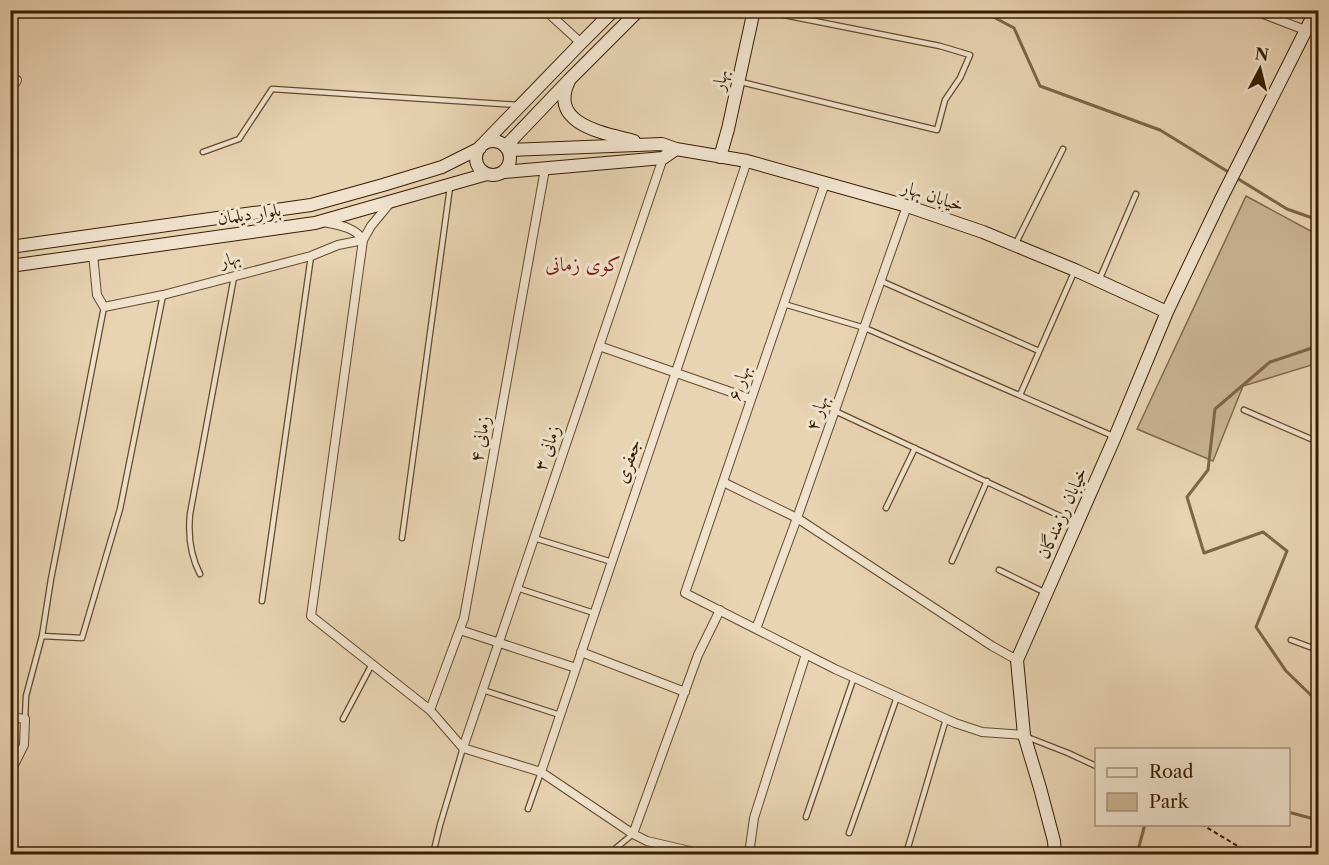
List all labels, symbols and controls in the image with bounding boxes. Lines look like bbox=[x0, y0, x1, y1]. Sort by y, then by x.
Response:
north arrow bbox=[1230, 39, 1290, 99]
text: N bbox=[1254, 43, 1270, 65]
street label: بهار bbox=[707, 68, 734, 95]
street label: خیابان بهار bbox=[897, 175, 967, 217]
street label: بلوار دیلمان bbox=[216, 199, 282, 229]
street label: بهار bbox=[215, 246, 243, 274]
district label: کوی زمانی bbox=[545, 252, 621, 277]
street label: بهار ۶ bbox=[723, 362, 756, 404]
street label: بهار ۴ bbox=[801, 392, 834, 434]
street label: زمانی ۴ bbox=[465, 414, 495, 464]
street label: زمانی ۳ bbox=[529, 422, 565, 474]
street label: جعفری bbox=[610, 436, 647, 486]
street label: خیابان رزمندگان bbox=[1032, 464, 1092, 562]
legend bbox=[1095, 748, 1290, 826]
text: Road bbox=[1149, 761, 1194, 783]
text: Park bbox=[1149, 791, 1190, 813]

